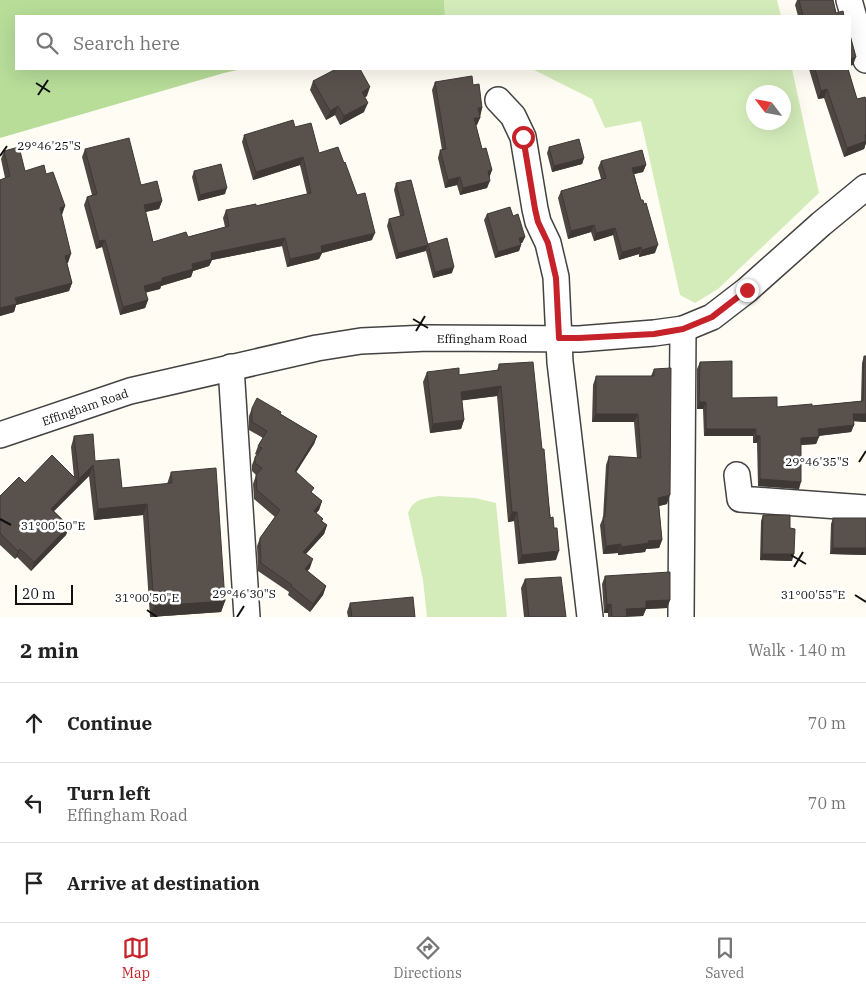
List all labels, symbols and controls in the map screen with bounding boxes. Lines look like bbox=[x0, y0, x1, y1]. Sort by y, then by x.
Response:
search box bbox=[15, 15, 851, 70]
icon: search bbox=[33, 29, 61, 57]
text: Search here bbox=[73, 31, 180, 55]
north arrow bbox=[746, 85, 791, 130]
route start bbox=[512, 126, 535, 149]
text: 29°46'25"S bbox=[17, 138, 81, 153]
route end bbox=[736, 279, 759, 302]
street label: Effingham Road bbox=[437, 331, 527, 346]
street label: Effingham Road bbox=[40, 385, 130, 429]
text: 29°46'35"S bbox=[785, 454, 849, 469]
text: 31°00'50"E bbox=[21, 518, 85, 533]
scale bar bbox=[15, 582, 72, 605]
text: 20 m bbox=[22, 585, 55, 603]
text: 29°46'30"S bbox=[212, 586, 276, 601]
text: 31°00'55"E bbox=[781, 587, 845, 602]
text: 31°00'50"E bbox=[115, 590, 179, 605]
text: 2 min bbox=[20, 636, 79, 664]
text: Walk · 140 m bbox=[748, 640, 846, 660]
icon: ahead bbox=[20, 709, 48, 737]
text: Continue bbox=[67, 711, 152, 735]
text: 70 m bbox=[808, 713, 846, 733]
text: Turn left bbox=[67, 781, 150, 805]
icon: left bbox=[20, 789, 48, 817]
text: 70 m bbox=[808, 793, 846, 813]
text: Effingham Road bbox=[67, 805, 188, 825]
icon: arrive bbox=[20, 869, 48, 897]
text: Arrive at destination bbox=[67, 871, 260, 895]
tab: Map bbox=[122, 934, 150, 982]
tab: Directions bbox=[394, 934, 462, 982]
tab: Saved bbox=[705, 934, 744, 982]

